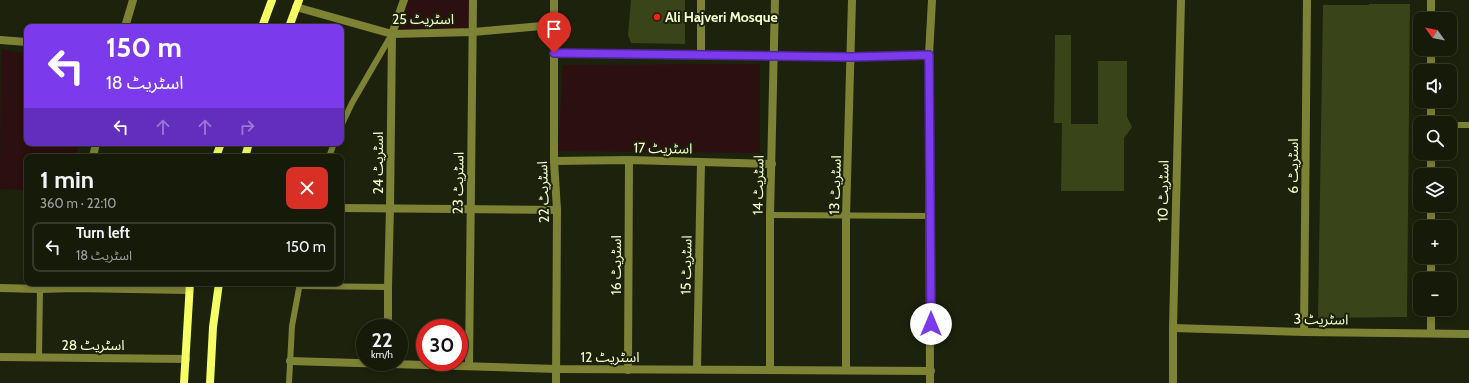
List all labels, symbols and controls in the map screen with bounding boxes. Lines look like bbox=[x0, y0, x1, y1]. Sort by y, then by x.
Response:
place label: Ali Hajveri Mosque bbox=[665, 8, 778, 26]
street label: اسٹریٹ 25 bbox=[392, 10, 454, 28]
pin bbox=[537, 12, 571, 53]
marker: Ali Hajveri Mosque bbox=[652, 12, 662, 22]
north arrow bbox=[1413, 12, 1457, 56]
map controls bbox=[1413, 12, 1457, 316]
icon: arrive bbox=[543, 18, 565, 40]
text: 150 m bbox=[106, 30, 182, 64]
icon: left bbox=[40, 40, 92, 92]
button: sound bbox=[1413, 64, 1457, 108]
text: اسٹریٹ 18 bbox=[106, 72, 184, 94]
icon: left bbox=[110, 116, 132, 138]
icon: ahead bbox=[152, 116, 174, 138]
icon: ahead bbox=[194, 116, 216, 138]
icon: right bbox=[236, 116, 258, 138]
button: search bbox=[1413, 116, 1457, 160]
street label: اسٹریٹ 24 bbox=[369, 132, 387, 194]
street label: اسٹریٹ 17 bbox=[633, 138, 693, 158]
street label: اسٹریٹ 6 bbox=[1284, 138, 1302, 194]
street label: اسٹریٹ 23 bbox=[448, 152, 468, 214]
street label: اسٹریٹ 14 bbox=[748, 155, 768, 215]
street label: اسٹریٹ 13 bbox=[825, 155, 845, 215]
street label: اسٹریٹ 10 bbox=[1153, 160, 1173, 222]
street label: اسٹریٹ 22 bbox=[533, 161, 553, 223]
text: 1 min bbox=[40, 165, 94, 194]
button: close bbox=[286, 167, 328, 209]
button: layers bbox=[1413, 168, 1457, 212]
text: 360 m · 22:10 bbox=[40, 195, 116, 211]
button: + bbox=[1413, 220, 1457, 264]
text: Turn left bbox=[76, 224, 130, 242]
street label: اسٹریٹ 16 bbox=[607, 235, 625, 295]
street label: اسٹریٹ 15 bbox=[676, 235, 696, 295]
icon: left bbox=[42, 236, 64, 258]
text: 150 m bbox=[286, 238, 326, 256]
text: اسٹریٹ 18 bbox=[76, 247, 132, 263]
button: − bbox=[1413, 272, 1457, 316]
position arrow bbox=[910, 303, 952, 345]
street label: اسٹریٹ 3 bbox=[1293, 310, 1349, 328]
speed limit sign: 30 bbox=[416, 319, 468, 371]
text: 22 bbox=[371, 328, 393, 352]
street label: اسٹریٹ 28 bbox=[61, 336, 125, 354]
text: km/h bbox=[371, 348, 393, 361]
street label: اسٹریٹ 12 bbox=[580, 348, 640, 366]

